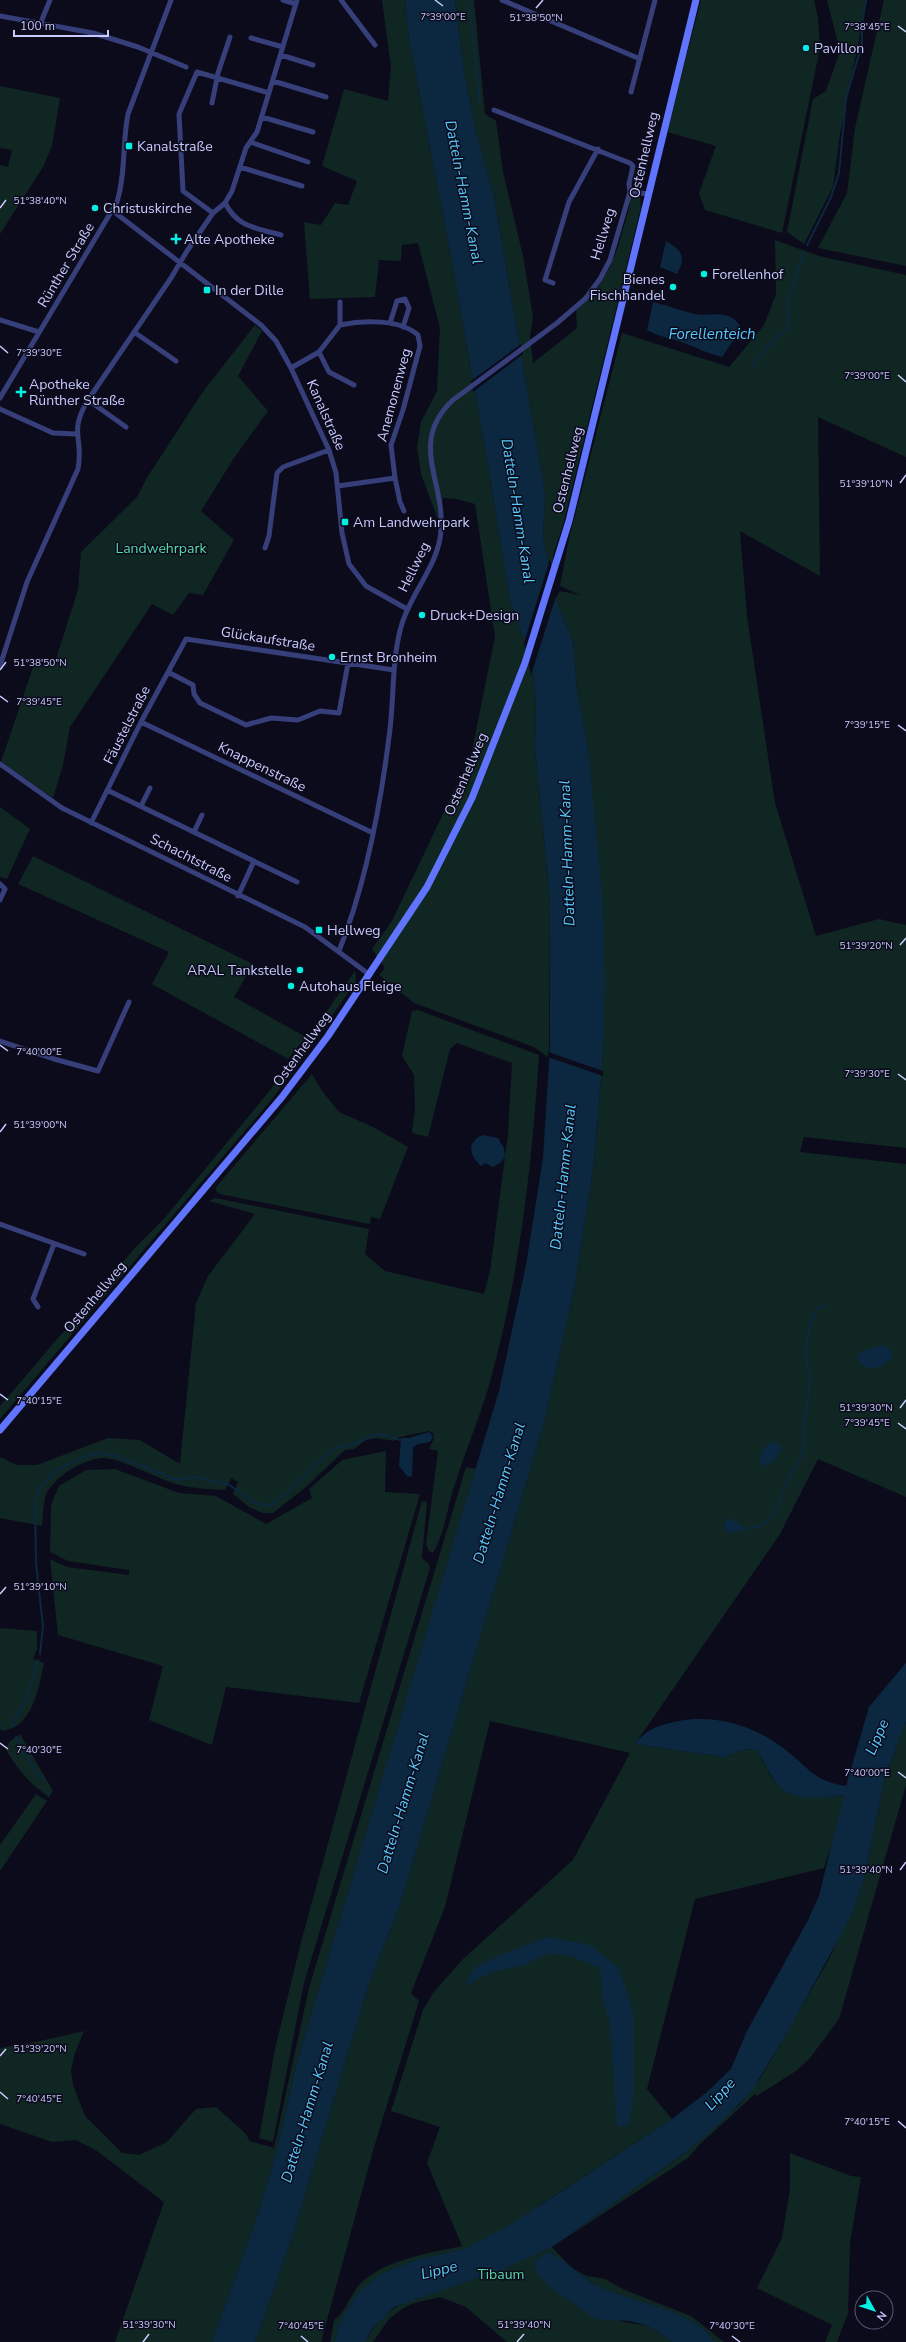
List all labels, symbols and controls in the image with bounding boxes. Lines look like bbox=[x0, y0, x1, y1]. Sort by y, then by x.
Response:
text: 7°39'00"E bbox=[420, 10, 466, 24]
text: 51°38'50"N bbox=[509, 11, 563, 25]
scale bar bbox=[14, 12, 108, 38]
text: 100 m bbox=[20, 18, 55, 34]
text: 7°38'45"E bbox=[844, 20, 890, 34]
place label: Pavillon bbox=[814, 39, 864, 58]
marker: Pavillon bbox=[801, 43, 811, 53]
street label: Ostenhellweg bbox=[625, 110, 663, 200]
water label: Datteln-Hamm-Kanal bbox=[440, 118, 488, 266]
place label: Kanalstraße bbox=[137, 137, 213, 156]
marker: Kanalstraße bbox=[124, 141, 134, 151]
text: 51°38'40"N bbox=[13, 194, 67, 208]
place label: Christuskirche bbox=[103, 199, 192, 218]
marker: Christuskirche bbox=[90, 203, 100, 213]
street label: Hellweg bbox=[586, 206, 620, 262]
street label: Rünther Straße bbox=[33, 219, 99, 311]
place label: Alte Apotheke bbox=[184, 230, 275, 249]
marker: Alte Apotheke bbox=[171, 234, 181, 244]
place label: Forellenhof bbox=[712, 265, 784, 284]
marker: Forellenhof bbox=[699, 269, 709, 279]
place label: Bienes Fischhandel bbox=[590, 270, 666, 305]
place label: In der Dille bbox=[215, 281, 284, 300]
marker: Bienes Fischhandel bbox=[668, 282, 678, 292]
marker: In der Dille bbox=[202, 285, 212, 295]
water label: Forellenteich bbox=[669, 324, 755, 344]
text: 7°39'30"E bbox=[16, 346, 62, 360]
street label: Anemonenweg bbox=[372, 346, 416, 444]
text: 7°39'00"E bbox=[844, 369, 890, 383]
place label: Apotheke Rünther Straße bbox=[29, 375, 125, 410]
street label: Kanalstraße bbox=[302, 377, 350, 453]
marker: Apotheke Rünther Straße bbox=[16, 387, 26, 397]
street label: Ostenhellweg bbox=[548, 425, 588, 515]
water label: Datteln-Hamm-Kanal bbox=[497, 437, 539, 585]
text: 51°39'10"N bbox=[839, 477, 893, 491]
place label: Am Landwehrpark bbox=[353, 513, 471, 532]
marker: Am Landwehrpark bbox=[340, 517, 350, 527]
park label: Landwehrpark bbox=[116, 539, 207, 558]
street label: Hellweg bbox=[394, 539, 434, 595]
place label: Druck+Design bbox=[430, 606, 519, 625]
marker: Druck+Design bbox=[417, 610, 427, 620]
street label: Glückaufstraße bbox=[219, 622, 317, 656]
place label: Ernst Bronheim bbox=[340, 648, 437, 667]
marker: Ernst Bronheim bbox=[327, 652, 337, 662]
text: 51°38'50"N bbox=[13, 656, 67, 670]
street label: Fäustelstraße bbox=[99, 683, 155, 767]
text: 7°39'45"E bbox=[16, 695, 62, 709]
text: 7°39'15"E bbox=[844, 718, 890, 732]
street label: Ostenhellweg bbox=[440, 730, 492, 818]
street label: Knappenstraße bbox=[215, 737, 309, 797]
water label: Datteln-Hamm-Kanal bbox=[554, 780, 580, 926]
street label: Schachtstraße bbox=[147, 829, 235, 887]
place label: Hellweg bbox=[327, 921, 381, 940]
marker: Hellweg bbox=[314, 925, 324, 935]
text: 51°39'20"N bbox=[839, 939, 893, 953]
place label: ARAL Tankstelle bbox=[187, 961, 292, 980]
marker: ARAL Tankstelle bbox=[295, 965, 305, 975]
place label: Autohaus Fleige bbox=[299, 977, 401, 996]
marker: Autohaus Fleige bbox=[286, 981, 296, 991]
street label: Ostenhellweg bbox=[268, 1008, 336, 1090]
text: 7°40'00"E bbox=[16, 1045, 62, 1059]
text: 7°39'30"E bbox=[844, 1067, 890, 1081]
water label: Datteln-Hamm-Kanal bbox=[545, 1103, 581, 1251]
text: 51°39'00"N bbox=[13, 1118, 67, 1132]
street label: Ostenhellweg bbox=[59, 1257, 131, 1337]
text: 7°40'15"E bbox=[16, 1394, 62, 1408]
text: 51°39'30"N bbox=[839, 1401, 893, 1415]
text: 7°39'45"E bbox=[844, 1416, 890, 1430]
water label: Datteln-Hamm-Kanal bbox=[468, 1420, 530, 1566]
text: 51°39'10"N bbox=[13, 1580, 67, 1594]
water label: Lippe bbox=[861, 1716, 893, 1758]
water label: Datteln-Hamm-Kanal bbox=[372, 1730, 434, 1876]
text: 7°40'30"E bbox=[16, 1743, 62, 1757]
text: 7°40'00"E bbox=[844, 1766, 890, 1780]
text: 51°39'40"N bbox=[839, 1863, 893, 1877]
water label: Datteln-Hamm-Kanal bbox=[276, 2039, 338, 2185]
text: 51°39'20"N bbox=[13, 2042, 67, 2056]
water label: Lippe bbox=[700, 2074, 740, 2114]
text: 7°40'45"E bbox=[16, 2092, 62, 2106]
text: 7°40'15"E bbox=[844, 2115, 890, 2129]
water label: Lippe bbox=[419, 2256, 459, 2284]
park label: Tibaum bbox=[477, 2265, 525, 2284]
north arrow bbox=[854, 2290, 894, 2330]
text: N bbox=[873, 2308, 890, 2324]
text: 51°39'30"N bbox=[122, 2318, 176, 2332]
text: 51°39'40"N bbox=[497, 2318, 551, 2332]
text: 7°40'45"E bbox=[278, 2319, 324, 2333]
text: 7°40'30"E bbox=[709, 2319, 755, 2333]

